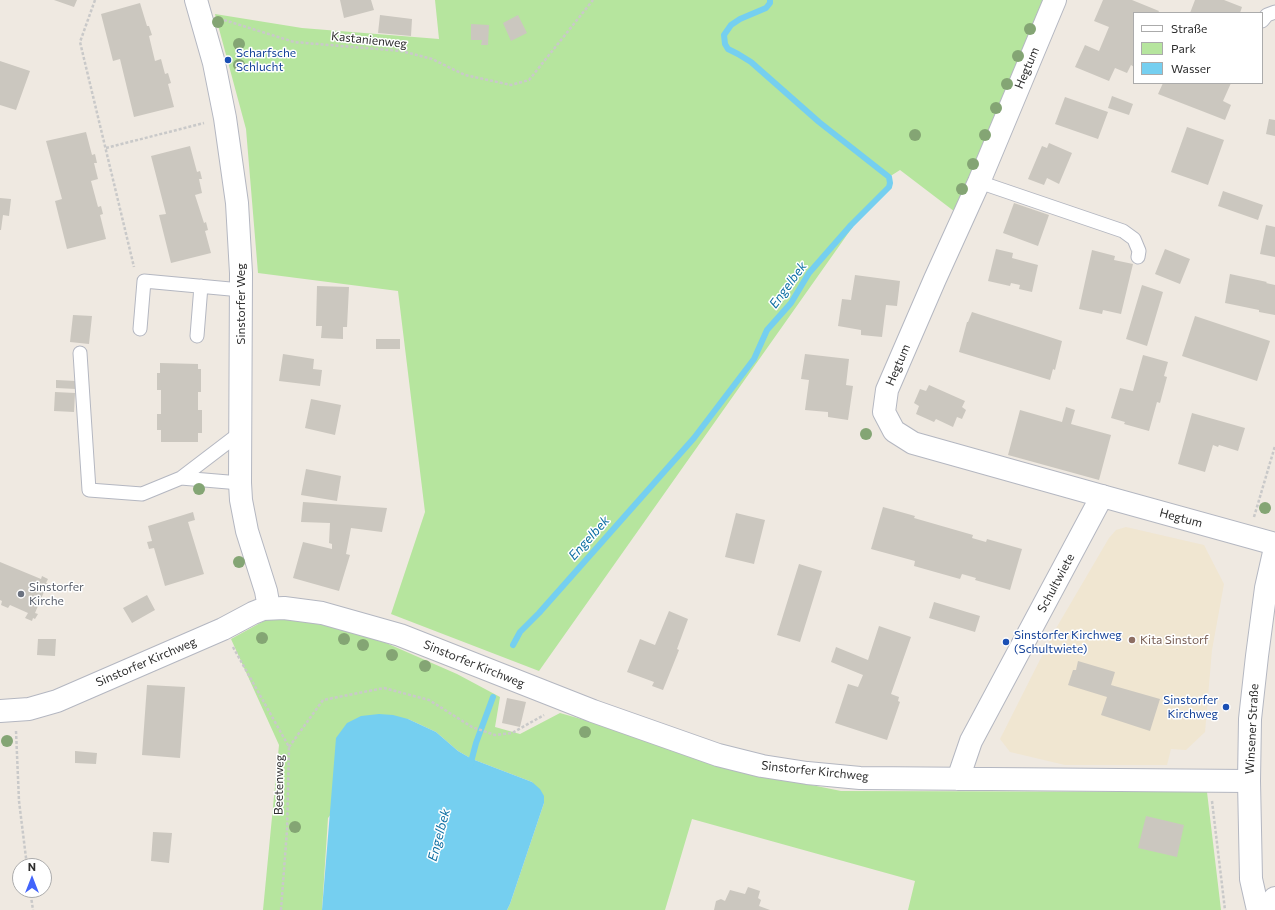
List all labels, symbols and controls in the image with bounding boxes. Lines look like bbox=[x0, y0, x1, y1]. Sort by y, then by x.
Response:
legend bbox=[1133, 12, 1263, 84]
text: Straße bbox=[1171, 21, 1207, 35]
street label: Kastanienweg bbox=[330, 29, 408, 51]
text: Park bbox=[1171, 41, 1196, 55]
street label: Hegtum bbox=[1012, 45, 1042, 91]
place label: Scharfsche Schlucht bbox=[236, 46, 296, 74]
marker: Scharfsche Schlucht bbox=[223, 55, 233, 65]
text: Wasser bbox=[1171, 61, 1211, 75]
water label: Engelbek bbox=[766, 259, 810, 311]
street label: Sinstorfer Weg bbox=[234, 263, 248, 345]
street label: Hegtum bbox=[883, 342, 913, 388]
street label: Hegtum bbox=[1158, 505, 1204, 531]
water label: Engelbek bbox=[565, 513, 613, 563]
street label: Schultwiete bbox=[1034, 551, 1078, 615]
place label: Sinstorfer Kirche bbox=[29, 580, 84, 608]
marker: Sinstorfer Kirche bbox=[16, 589, 26, 599]
place label: Sinstorfer Kirchweg (Schultwiete) bbox=[1014, 628, 1122, 656]
place label: Kita Sinstorf bbox=[1140, 633, 1209, 647]
street label: Sinstorfer Kirchweg bbox=[94, 634, 198, 690]
marker: Kita Sinstorf bbox=[1127, 635, 1137, 645]
street label: Sinstorfer Kirchweg bbox=[421, 637, 527, 691]
marker: Sinstorfer Kirchweg (Schultwiete) bbox=[1001, 637, 1011, 647]
street label: Winsener Straße bbox=[1242, 683, 1262, 775]
place label: Sinstorfer Kirchweg bbox=[1163, 693, 1218, 721]
marker: Sinstorfer Kirchweg bbox=[1221, 702, 1231, 712]
street label: Beetenweg bbox=[271, 755, 287, 815]
street label: Sinstorfer Kirchweg bbox=[761, 758, 869, 784]
water label: Engelbek bbox=[424, 807, 454, 863]
north arrow bbox=[12, 858, 52, 898]
text: N bbox=[28, 860, 36, 873]

